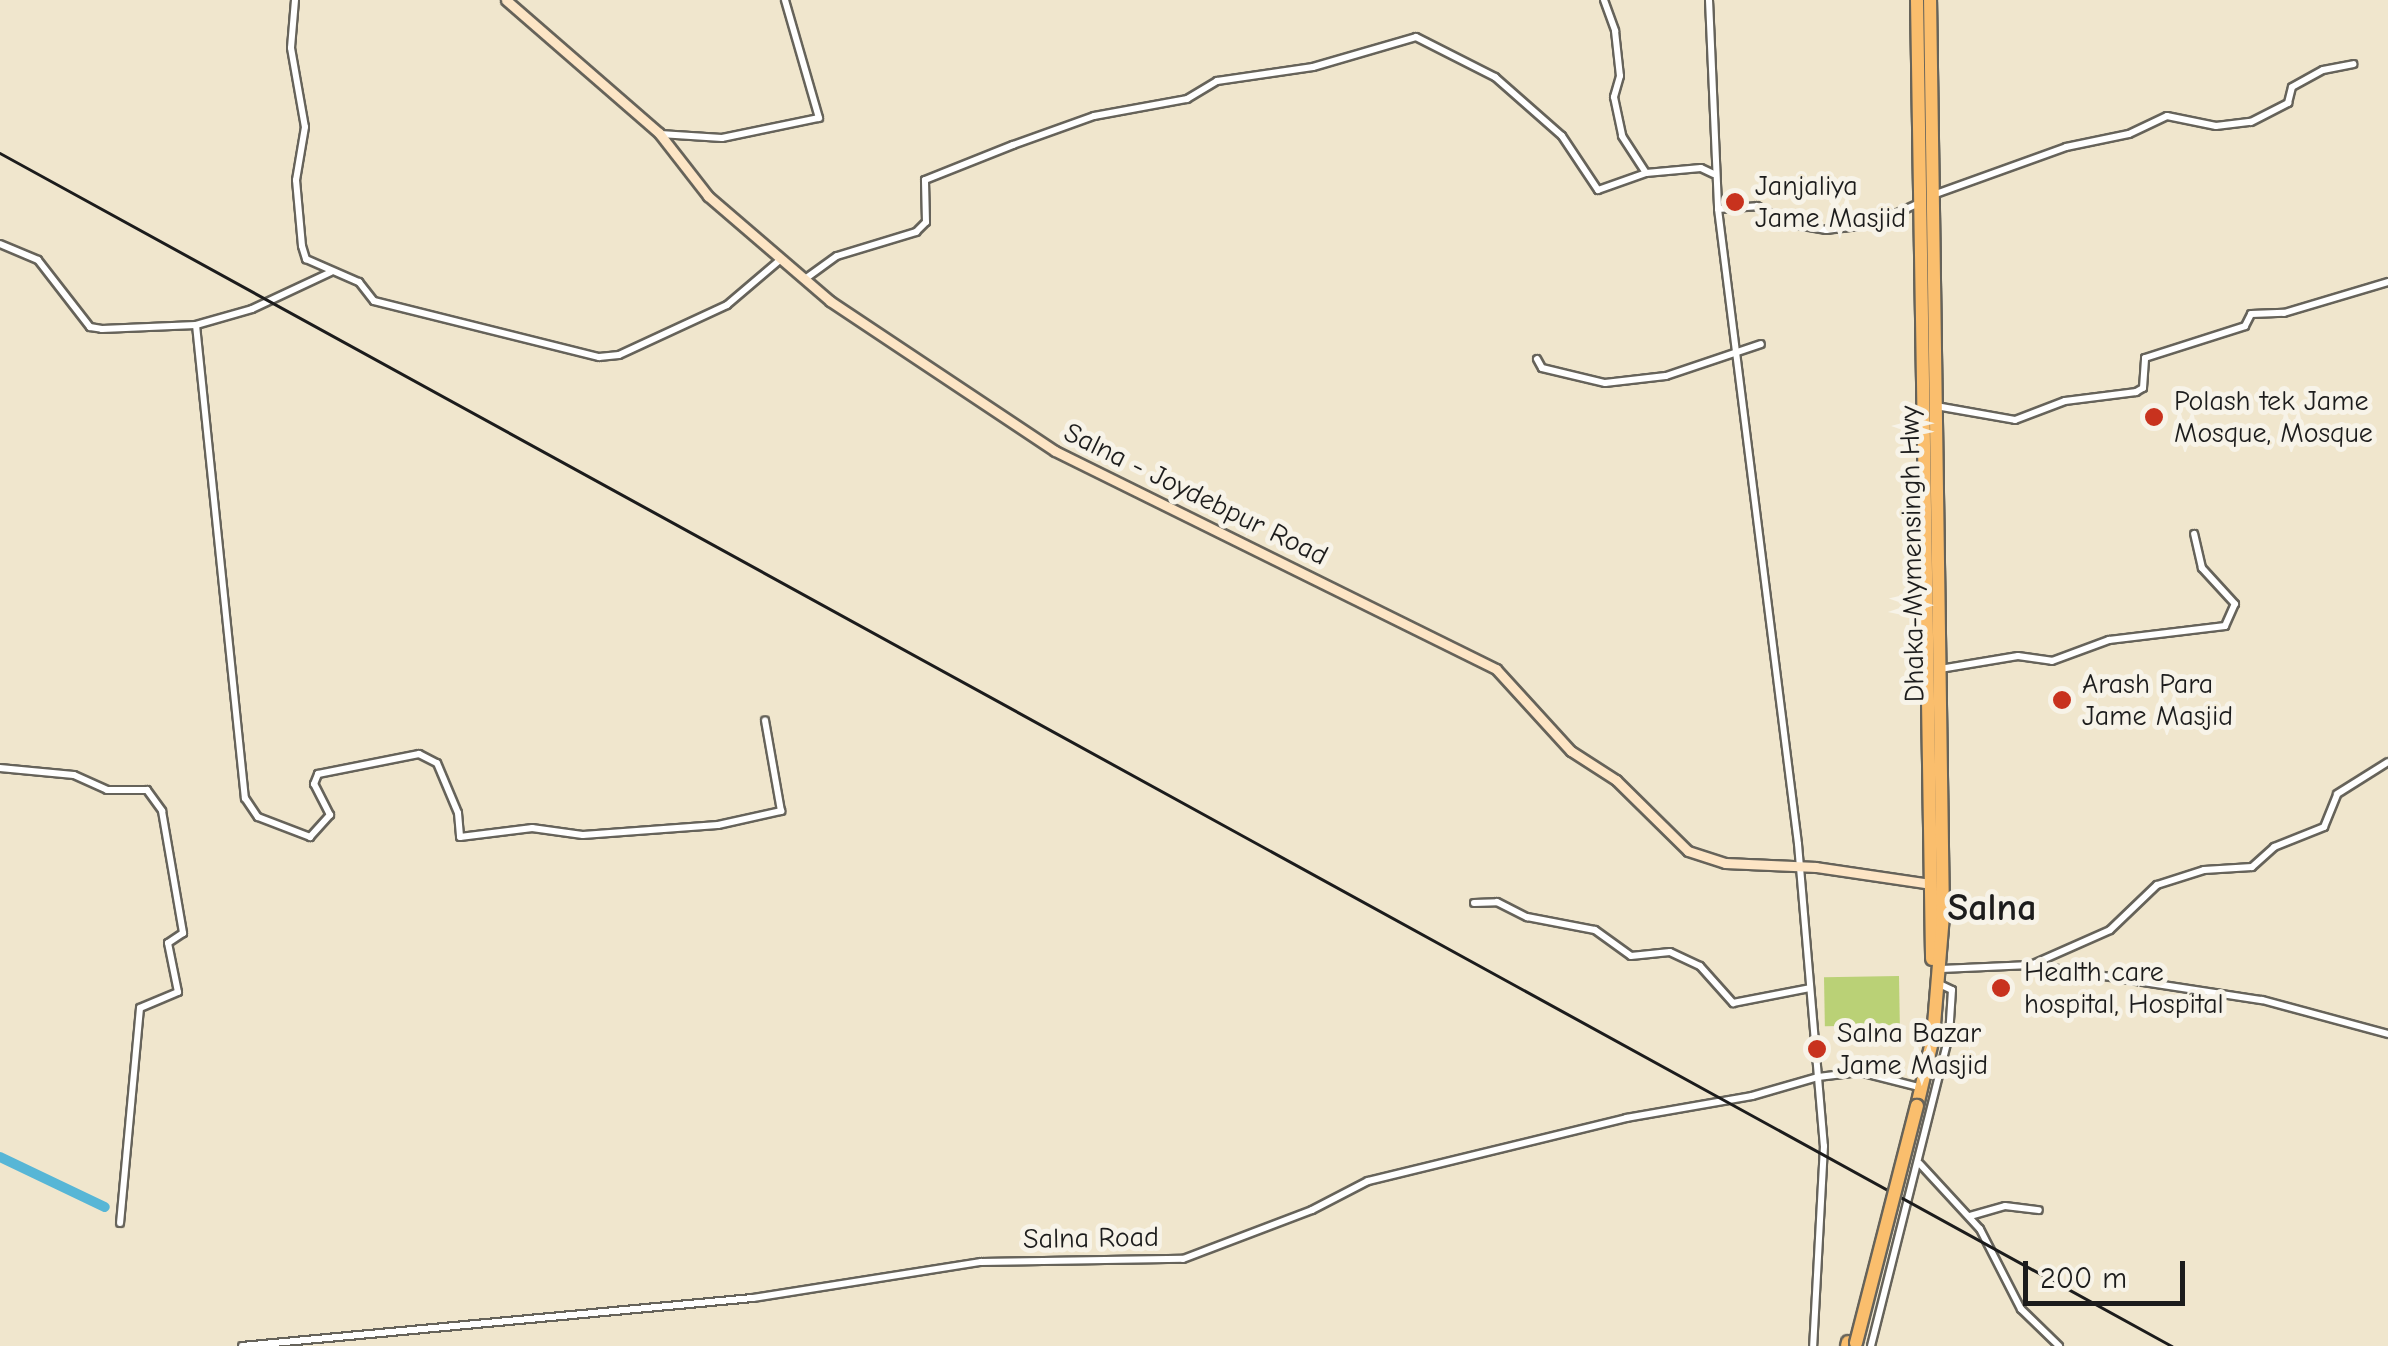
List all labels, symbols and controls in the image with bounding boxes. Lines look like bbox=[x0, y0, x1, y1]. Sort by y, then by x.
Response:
place label: Janjaliya Jame Masjid bbox=[1755, 169, 1906, 235]
marker: Janjaliya Jame Masjid bbox=[1724, 191, 1746, 213]
place label: Polash tek Jame Mosque, Mosque bbox=[2174, 384, 2373, 450]
street label: Dhaka-Mymensingh Hwy bbox=[1893, 405, 1931, 703]
marker: Polash tek Jame Mosque, Mosque bbox=[2143, 406, 2165, 428]
street label: Salna - Joydebpur Road bbox=[1059, 415, 1333, 573]
place label: Arash Para Jame Masjid bbox=[2082, 667, 2233, 733]
marker: Arash Para Jame Masjid bbox=[2051, 689, 2073, 711]
district label: Salna bbox=[1948, 886, 2036, 932]
place label: Health care hospital, Hospital bbox=[2024, 955, 2224, 1021]
marker: Health care hospital, Hospital bbox=[1988, 975, 2014, 1001]
place label: Salna Bazar Jame Masjid bbox=[1837, 1016, 1988, 1082]
marker: Salna Bazar Jame Masjid bbox=[1806, 1038, 1828, 1060]
street label: Salna Road bbox=[1023, 1220, 1159, 1256]
scale bar bbox=[2028, 1241, 2190, 1303]
text: 200 m bbox=[2040, 1261, 2127, 1296]

